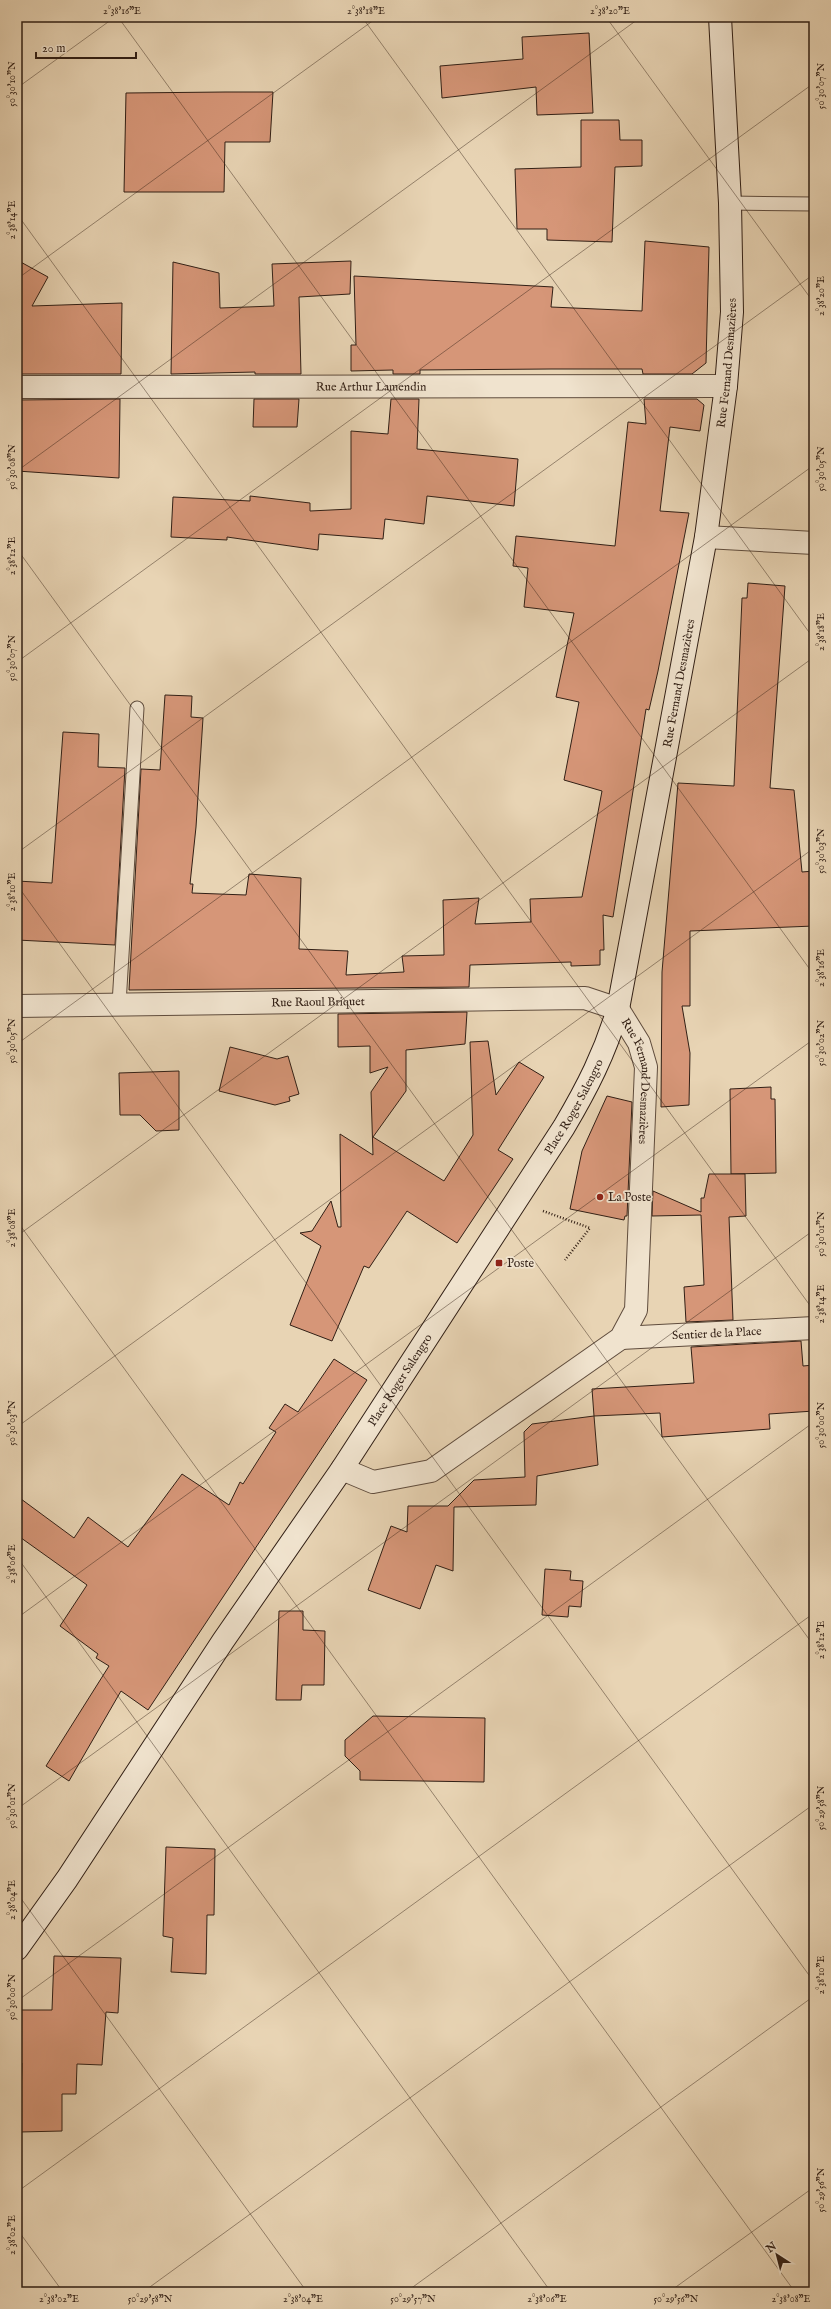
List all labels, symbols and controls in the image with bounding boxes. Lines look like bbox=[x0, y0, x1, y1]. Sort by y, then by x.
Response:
text: 2°38'16"E bbox=[103, 5, 141, 18]
text: 2°38'18"E bbox=[347, 5, 385, 18]
text: 2°38'20"E bbox=[590, 5, 630, 18]
scale bar bbox=[36, 34, 136, 60]
text: 20 m bbox=[42, 41, 65, 56]
text: 50°30'10"N bbox=[6, 61, 19, 107]
text: 50°30'07"N bbox=[815, 63, 828, 109]
text: 2°38'14"E bbox=[6, 201, 19, 239]
text: 2°38'20"E bbox=[815, 276, 828, 316]
street label: Rue Fernand Desmazières bbox=[713, 298, 740, 429]
street label: Rue Arthur Lamendin bbox=[316, 379, 427, 394]
text: 50°30'08"N bbox=[6, 444, 19, 490]
text: 50°30'05"N bbox=[815, 446, 828, 492]
text: 2°38'12"E bbox=[6, 537, 19, 575]
text: 2°38'18"E bbox=[815, 613, 828, 651]
street label: Rue Fernand Desmazières bbox=[659, 618, 698, 749]
text: 50°30'07"N bbox=[6, 635, 19, 681]
text: 50°30'03"N bbox=[815, 828, 828, 874]
text: 2°38'10"E bbox=[6, 873, 19, 911]
text: 2°38'16"E bbox=[815, 949, 828, 987]
street label: Rue Raoul Briquet bbox=[271, 994, 365, 1010]
street label: Rue Fernand Desmazières bbox=[618, 1015, 654, 1145]
text: 50°30'05"N bbox=[6, 1018, 19, 1064]
text: 50°30'02"N bbox=[815, 1020, 828, 1066]
street label: Place Roger Salengro bbox=[541, 1056, 606, 1157]
place label: La Poste bbox=[608, 1190, 652, 1205]
marker: La Poste bbox=[595, 1192, 605, 1202]
text: 2°38'08"E bbox=[6, 1208, 19, 1248]
text: 50°30'01"N bbox=[815, 1211, 828, 1257]
place label: Poste bbox=[507, 1256, 535, 1271]
marker: Poste bbox=[494, 1258, 504, 1268]
text: 2°38'14"E bbox=[815, 1285, 828, 1323]
street label: Sentier de la Place bbox=[672, 1323, 762, 1343]
street label: Place Roger Salengro bbox=[364, 1330, 436, 1429]
text: 50°30'03"N bbox=[6, 1400, 19, 1446]
text: 50°30'00"N bbox=[815, 1401, 828, 1448]
text: 2°38'06"E bbox=[6, 1544, 19, 1584]
text: 2°38'12"E bbox=[815, 1621, 828, 1659]
text: 50°30'01"N bbox=[6, 1783, 19, 1829]
text: 50°29'58"N bbox=[815, 1785, 828, 1830]
text: 2°38'04"E bbox=[6, 1880, 19, 1920]
text: 2°38'10"E bbox=[815, 1956, 828, 1994]
text: 50°30'00"N bbox=[6, 1973, 19, 2020]
text: 50°29'56"N bbox=[815, 2167, 828, 2212]
text: 2°38'02"E bbox=[6, 2215, 19, 2255]
north arrow bbox=[757, 2235, 797, 2275]
text: N bbox=[763, 2239, 780, 2257]
text: 2°38'02"E bbox=[39, 2293, 79, 2306]
text: 50°29'58"N bbox=[128, 2293, 173, 2306]
text: 2°38'04"E bbox=[283, 2293, 323, 2306]
text: 50°29'57"N bbox=[390, 2293, 436, 2306]
text: 2°38'06"E bbox=[527, 2293, 567, 2306]
text: 50°29'56"N bbox=[654, 2293, 699, 2306]
text: 2°38'08"E bbox=[771, 2293, 811, 2306]

